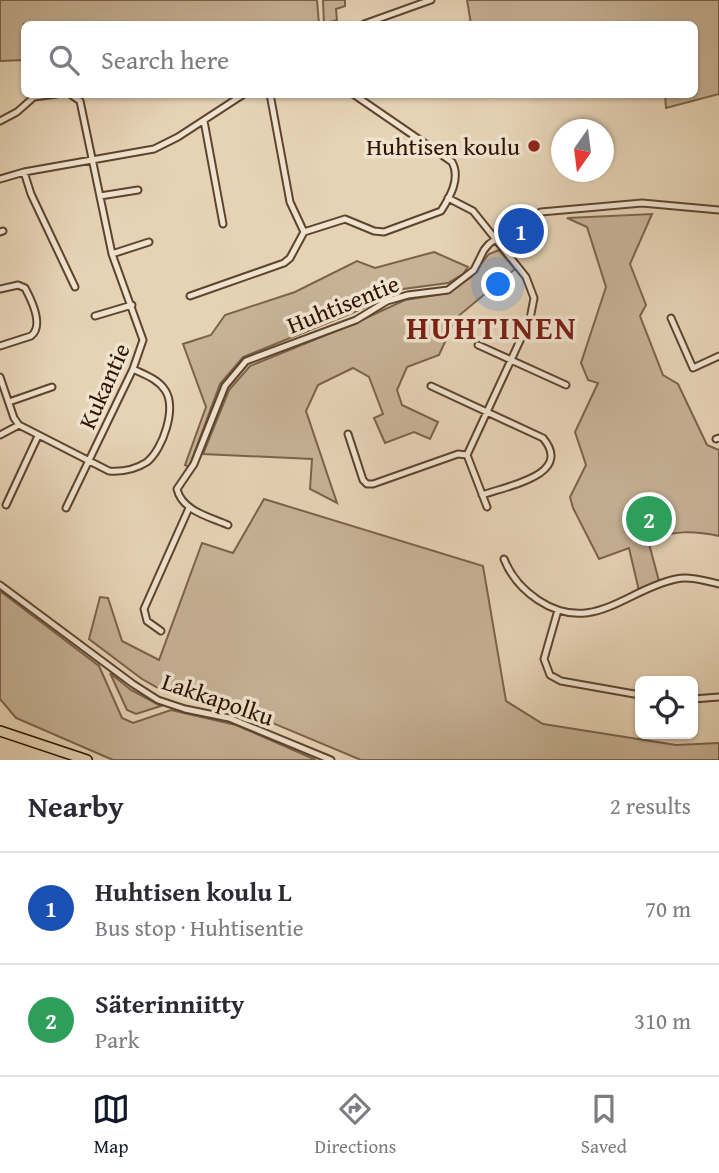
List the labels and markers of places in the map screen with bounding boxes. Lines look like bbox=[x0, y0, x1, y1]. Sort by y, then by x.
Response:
place label: Huhtisen koulu bbox=[366, 129, 520, 164]
marker: Huhtisen koulu bbox=[526, 138, 542, 154]
pin: 1 bbox=[498, 205, 544, 257]
pin: 2 bbox=[626, 493, 672, 545]

